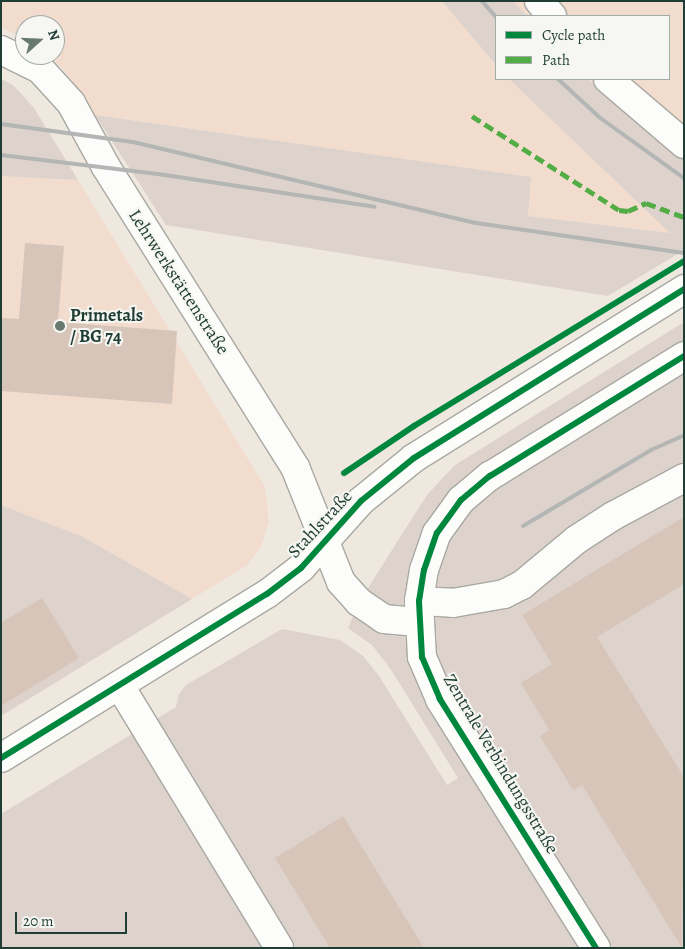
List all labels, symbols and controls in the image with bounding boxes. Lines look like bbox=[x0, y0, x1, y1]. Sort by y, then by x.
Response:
north arrow bbox=[15, 15, 65, 65]
legend bbox=[495, 15, 670, 80]
text: Cycle path bbox=[542, 25, 605, 45]
text: N bbox=[43, 27, 64, 43]
text: Path bbox=[542, 50, 570, 70]
street label: Lehrwerkstättenstraße bbox=[124, 205, 234, 359]
place label: Primetals / BG 74 bbox=[70, 305, 143, 348]
marker: Primetals / BG 74 bbox=[54, 320, 66, 332]
street label: Stahlstraße bbox=[283, 486, 357, 562]
street label: Zentrale Verbindungsstraße bbox=[439, 670, 563, 858]
scale bar bbox=[18, 902, 130, 934]
text: 20 m bbox=[23, 911, 54, 931]

